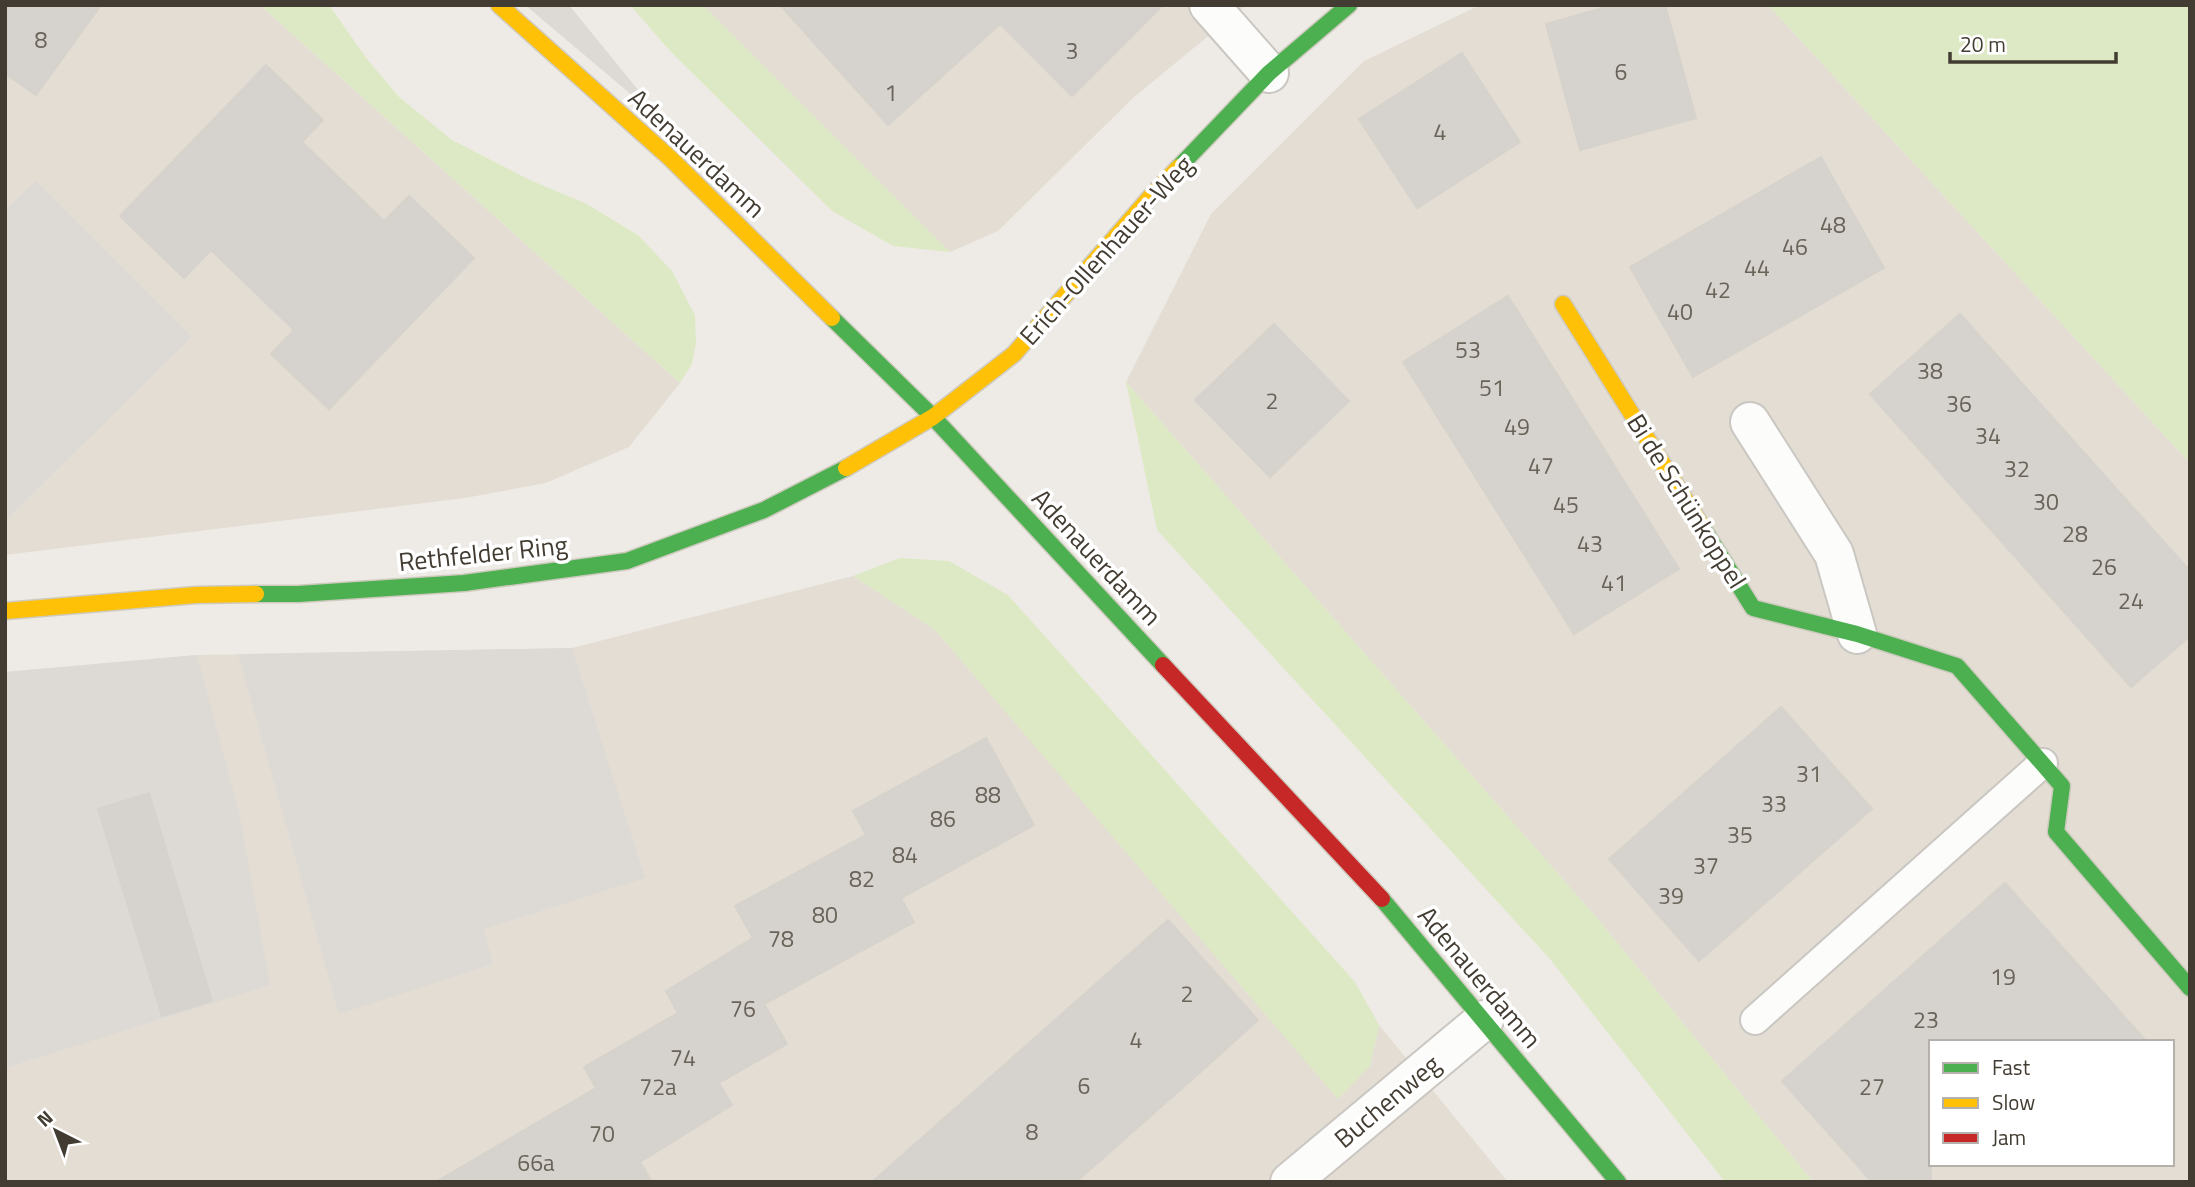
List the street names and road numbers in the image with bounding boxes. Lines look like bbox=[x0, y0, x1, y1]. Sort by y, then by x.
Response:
street label: Adenauerdamm bbox=[620, 79, 774, 227]
street label: Erich-Ollenhauer-Weg bbox=[1010, 146, 1202, 354]
street label: Bi de Schünkoppel bbox=[1618, 406, 1756, 596]
street label: Adenauerdamm bbox=[1023, 480, 1171, 634]
street label: Rethfelder Ring bbox=[396, 525, 570, 581]
street label: Adenauerdamm bbox=[1409, 897, 1551, 1057]
street label: Buchenweg bbox=[1325, 1045, 1449, 1157]

